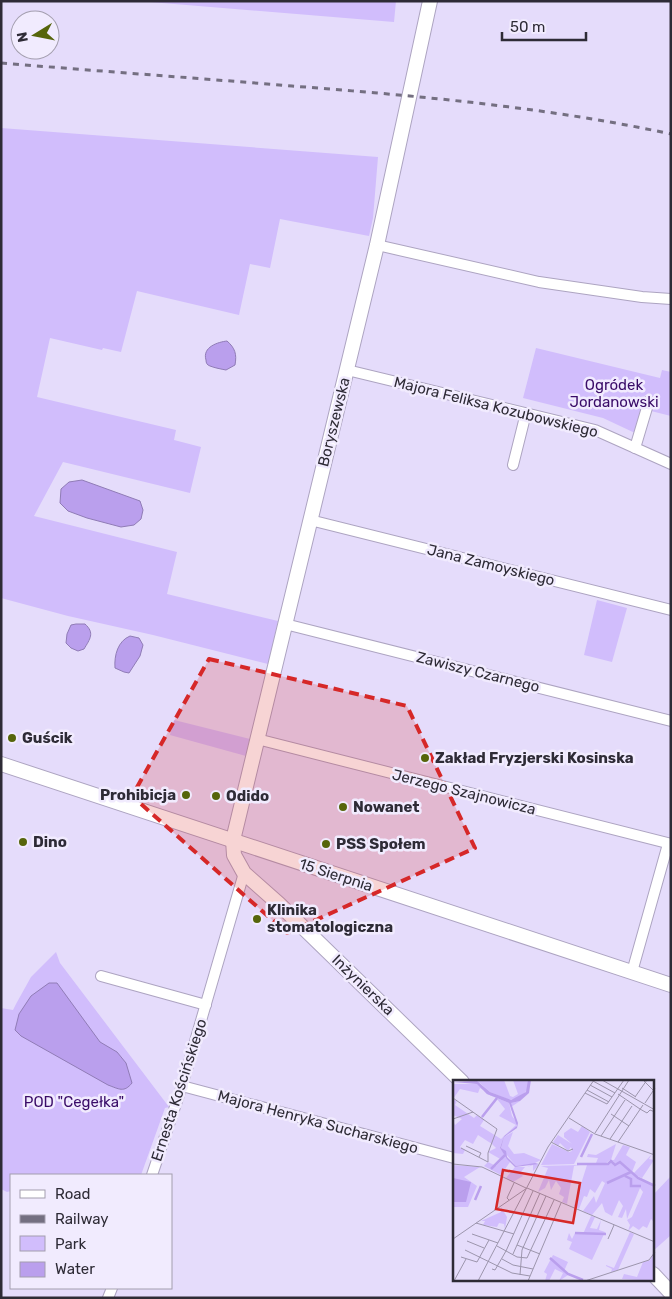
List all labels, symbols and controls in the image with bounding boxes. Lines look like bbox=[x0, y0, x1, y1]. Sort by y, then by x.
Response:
north arrow bbox=[10, 10, 60, 60]
scale bar bbox=[502, 10, 586, 42]
text: 50 m bbox=[510, 18, 545, 36]
text: N bbox=[13, 31, 32, 44]
street label: Majora Feliksa Kozubowskiego bbox=[392, 373, 600, 441]
street label: Boryszewska bbox=[314, 376, 354, 468]
park label: Ogródek Jordanowski bbox=[569, 376, 659, 411]
street label: Jana Zamoyskiego bbox=[425, 540, 557, 590]
street label: Zawiszy Czarnego bbox=[415, 648, 541, 696]
place label: Guścik bbox=[22, 729, 73, 747]
marker: Guścik bbox=[6, 732, 18, 744]
place label: Zakład Fryzjerski Kosinska bbox=[435, 749, 634, 767]
marker: Zakład Fryzjerski Kosinska bbox=[419, 752, 431, 764]
street label: Jerzego Szajnowicza bbox=[390, 765, 538, 819]
place label: Prohibicja bbox=[100, 786, 176, 804]
place label: Odido bbox=[226, 787, 269, 805]
marker: Prohibicja bbox=[180, 789, 192, 801]
marker: Odido bbox=[210, 790, 222, 802]
place label: Nowanet bbox=[353, 798, 419, 816]
marker: Nowanet bbox=[337, 801, 349, 813]
place label: Dino bbox=[33, 833, 67, 851]
place label: PSS Społem bbox=[336, 835, 426, 853]
marker: Dino bbox=[17, 836, 29, 848]
marker: PSS Społem bbox=[320, 838, 332, 850]
street label: 15 Sierpnia bbox=[297, 855, 375, 895]
place label: Klinika stomatologiczna bbox=[267, 901, 393, 936]
marker: Klinika stomatologiczna bbox=[251, 913, 263, 925]
street label: Inżynierska bbox=[328, 951, 398, 1019]
street label: Ernesta Kościńskiego bbox=[147, 1017, 211, 1163]
inset map bbox=[453, 1080, 654, 1282]
street label: Majora Henryka Sucharskiego bbox=[216, 1087, 420, 1157]
park label: POD "Cegełka" bbox=[24, 1093, 124, 1111]
legend bbox=[10, 1174, 172, 1289]
text: Road bbox=[55, 1185, 91, 1203]
text: Railway bbox=[55, 1210, 109, 1228]
text: Park bbox=[55, 1235, 86, 1253]
text: Water bbox=[55, 1260, 95, 1278]

